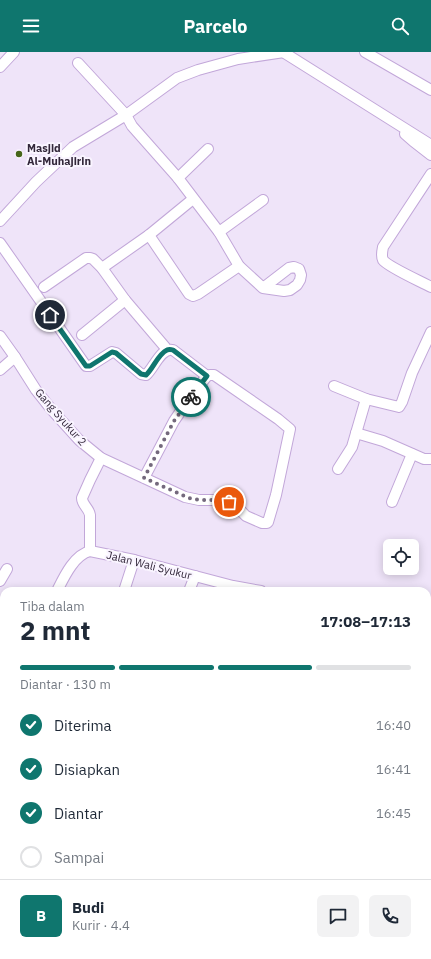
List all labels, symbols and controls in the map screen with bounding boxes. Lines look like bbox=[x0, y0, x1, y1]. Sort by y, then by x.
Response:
icon: menu bbox=[20, 15, 42, 37]
text: Parcelo bbox=[184, 15, 247, 38]
icon: search bbox=[389, 15, 411, 37]
place label: Masjid Al-Muhajirin bbox=[27, 141, 91, 168]
marker: Masjid Al-Muhajirin bbox=[14, 149, 24, 159]
pin bbox=[33, 298, 67, 332]
icon: home bbox=[39, 304, 61, 326]
courier bbox=[171, 377, 211, 417]
street label: Gang Syukur 2 bbox=[32, 385, 90, 449]
icon: bike bbox=[180, 386, 202, 408]
pin bbox=[212, 485, 246, 519]
icon: bag bbox=[218, 491, 240, 513]
map controls bbox=[383, 539, 419, 575]
button: locate bbox=[383, 539, 419, 575]
street label: Jalan Wali Syukur bbox=[105, 548, 193, 582]
text: Tiba dalam bbox=[20, 598, 85, 615]
text: 17:08–17:13 bbox=[320, 612, 411, 631]
text: 2 mnt bbox=[20, 613, 90, 647]
text: Diantar · 130 m bbox=[20, 676, 111, 693]
icon: check bbox=[20, 714, 42, 736]
text: Diterima bbox=[54, 716, 112, 735]
text: 16:40 bbox=[376, 717, 411, 734]
icon: check bbox=[20, 758, 42, 780]
text: Disiapkan bbox=[54, 760, 120, 779]
text: 16:41 bbox=[376, 761, 411, 778]
icon: check bbox=[20, 802, 42, 824]
text: Diantar bbox=[54, 804, 103, 823]
text: 16:45 bbox=[376, 805, 411, 822]
text: Sampai bbox=[54, 848, 104, 867]
button: chat bbox=[317, 895, 359, 937]
button: phone bbox=[369, 895, 411, 937]
text: Budi bbox=[72, 898, 104, 917]
text: B bbox=[36, 906, 46, 925]
text: Kurir · 4.4 bbox=[72, 917, 130, 934]

